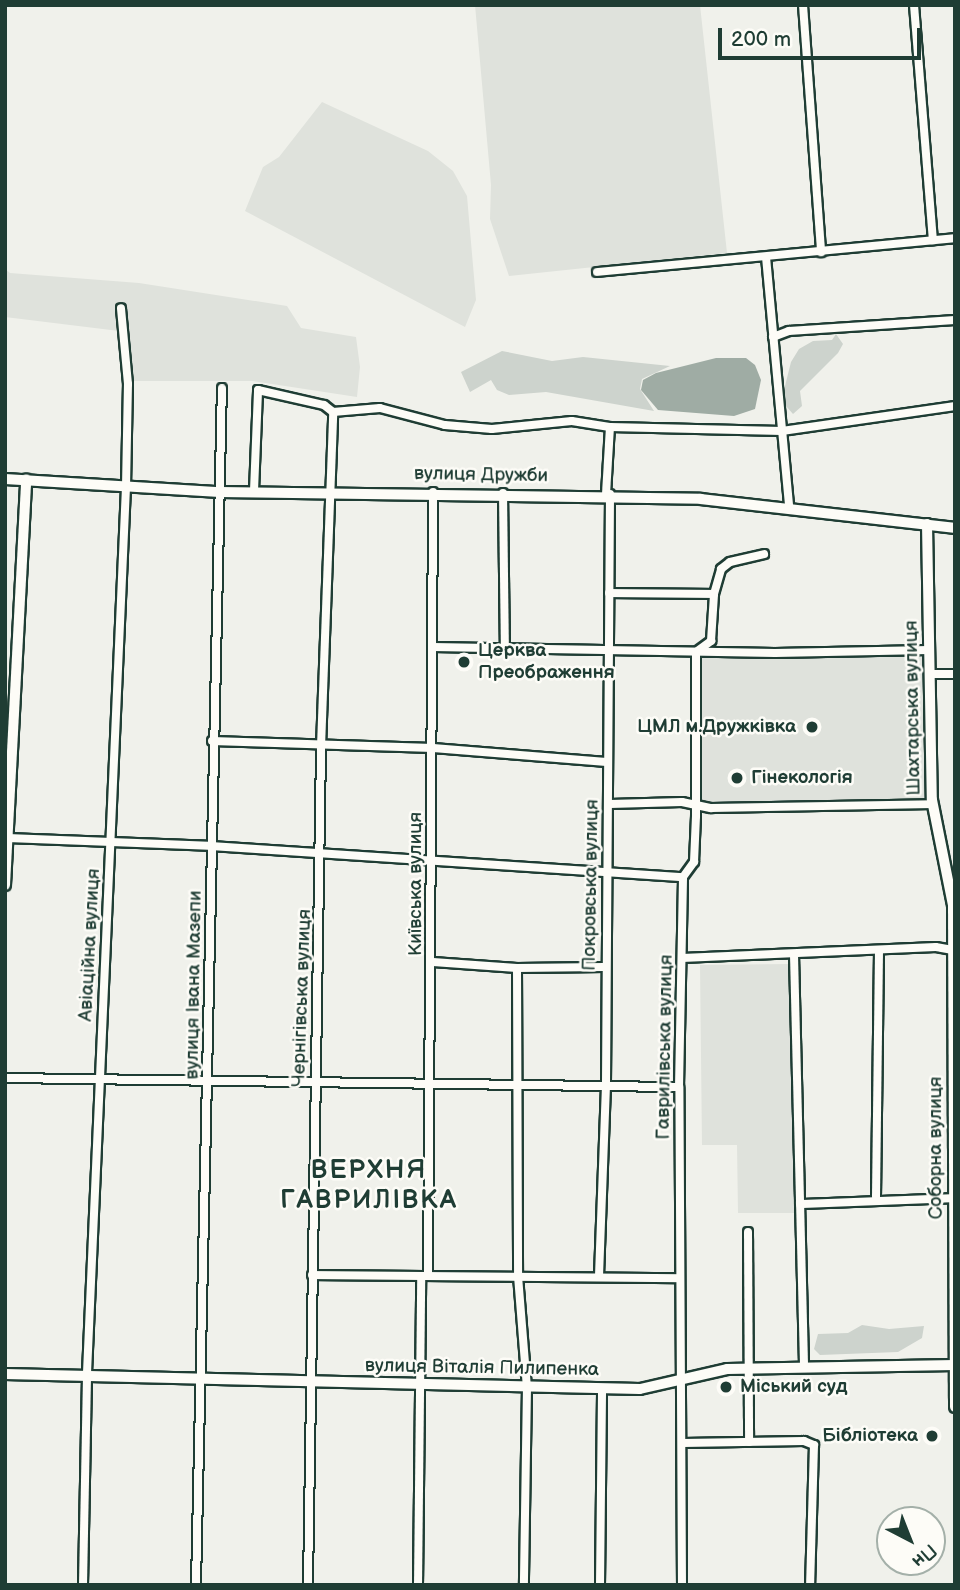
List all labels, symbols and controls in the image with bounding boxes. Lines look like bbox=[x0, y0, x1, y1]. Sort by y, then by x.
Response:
scale bar bbox=[722, 14, 925, 58]
text: 200 m bbox=[731, 27, 791, 52]
street label: вулиця Дружби bbox=[414, 462, 548, 488]
street label: Шахтарська вулиця bbox=[900, 620, 926, 796]
place label: Церква Преображення bbox=[478, 640, 615, 684]
marker: Церква Преображення bbox=[456, 654, 472, 670]
place label: ЦМЛ м.Дружківка bbox=[637, 716, 796, 738]
marker: ЦМЛ м.Дружківка bbox=[802, 717, 822, 737]
place label: Гінекологія bbox=[751, 767, 853, 789]
marker: Гінекологія bbox=[729, 770, 745, 786]
street label: Покровська вулиця bbox=[578, 799, 604, 971]
street label: Київська вулиця bbox=[405, 812, 427, 956]
street label: Авіаційна вулиця bbox=[75, 868, 105, 1022]
street label: вулиця Івана Мазепи bbox=[181, 890, 207, 1080]
street label: Чернігівська вулиця bbox=[287, 909, 317, 1087]
street label: Гаврилівська вулиця bbox=[652, 954, 678, 1140]
street label: Соборна вулиця bbox=[925, 1077, 947, 1219]
district label: ВЕРХНЯ ГАВРИЛІВКА bbox=[281, 1155, 457, 1216]
street label: вулиця Віталія Пилипенка bbox=[365, 1355, 599, 1381]
place label: Міський суд bbox=[740, 1376, 847, 1398]
marker: Міський суд bbox=[718, 1379, 734, 1395]
place label: Бібліотека bbox=[822, 1425, 918, 1447]
marker: Бібліотека bbox=[924, 1428, 940, 1444]
north arrow bbox=[876, 1506, 946, 1576]
text: Пн bbox=[907, 1538, 941, 1573]

